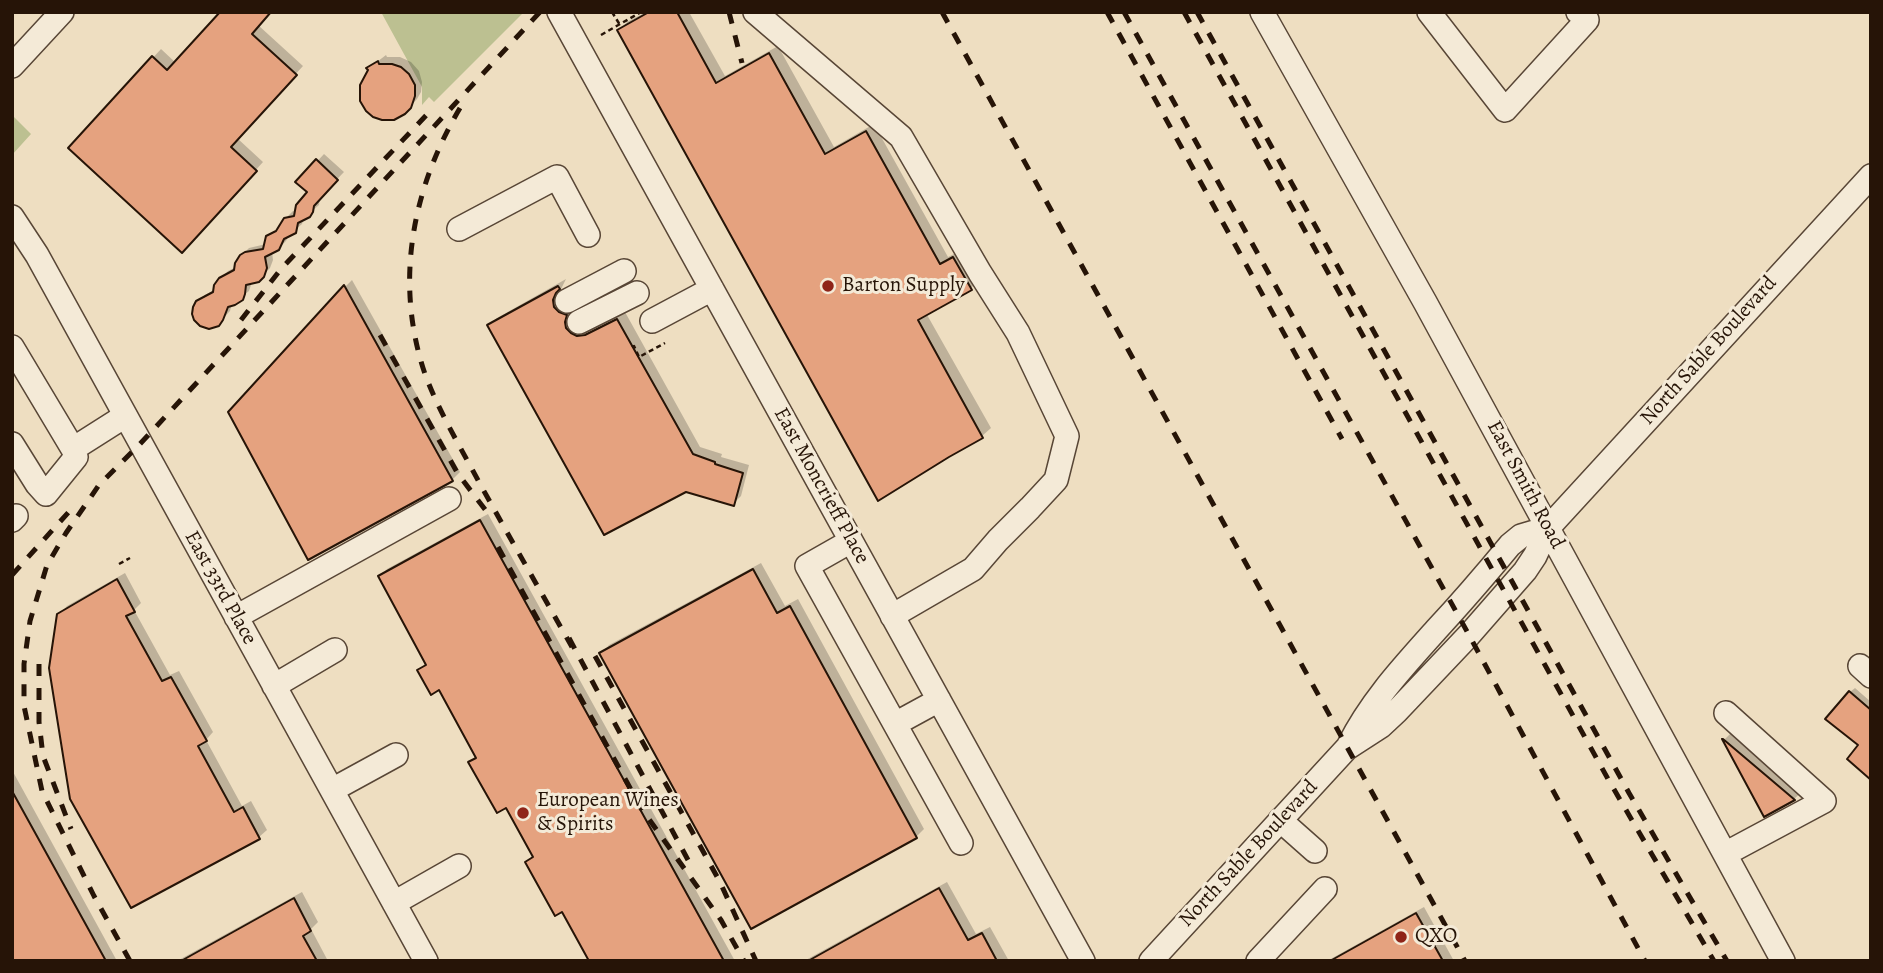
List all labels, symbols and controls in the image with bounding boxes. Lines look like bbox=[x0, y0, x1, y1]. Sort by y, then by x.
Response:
street label: North Sable Boulevard bbox=[1635, 271, 1783, 431]
place label: Barton Supply bbox=[842, 273, 965, 299]
marker: Barton Supply bbox=[820, 278, 836, 294]
street label: East Moncrieff Place bbox=[768, 403, 874, 569]
street label: East Smith Road bbox=[1481, 417, 1569, 553]
street label: East 33rd Place bbox=[178, 527, 262, 649]
street label: North Sable Boulevard bbox=[1174, 775, 1324, 933]
place label: European Wines & Spirits bbox=[537, 788, 679, 838]
marker: European Wines & Spirits bbox=[515, 805, 531, 821]
place label: QXO bbox=[1415, 924, 1457, 950]
marker: QXO bbox=[1393, 929, 1409, 945]

